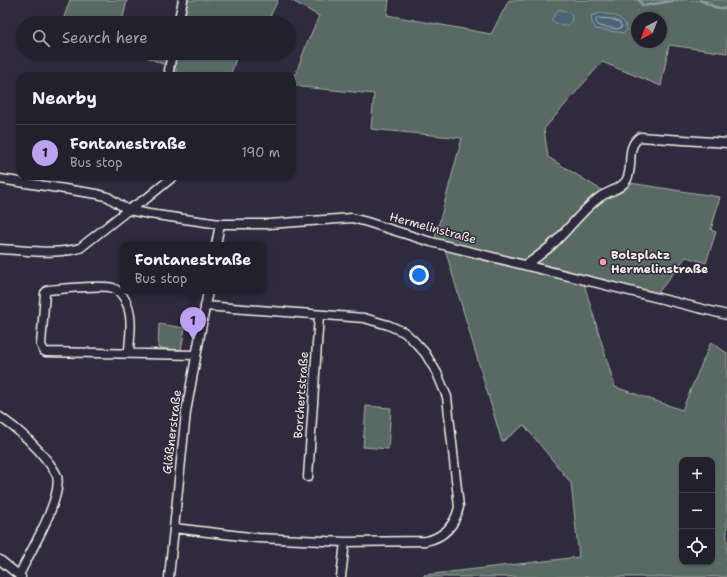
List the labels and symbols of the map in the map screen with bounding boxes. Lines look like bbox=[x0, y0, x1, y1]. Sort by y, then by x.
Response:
north arrow bbox=[631, 12, 667, 48]
street label: Hermelinstraße bbox=[388, 209, 478, 247]
place label: Bolzplatz Hermelinstraße bbox=[611, 247, 708, 277]
marker: Bolzplatz Hermelinstraße bbox=[598, 257, 608, 267]
your location bbox=[409, 265, 429, 285]
pin: 1 bbox=[180, 307, 206, 340]
street label: Borchertstraße bbox=[290, 351, 312, 439]
street label: Gläßnerstraße bbox=[159, 389, 185, 475]

